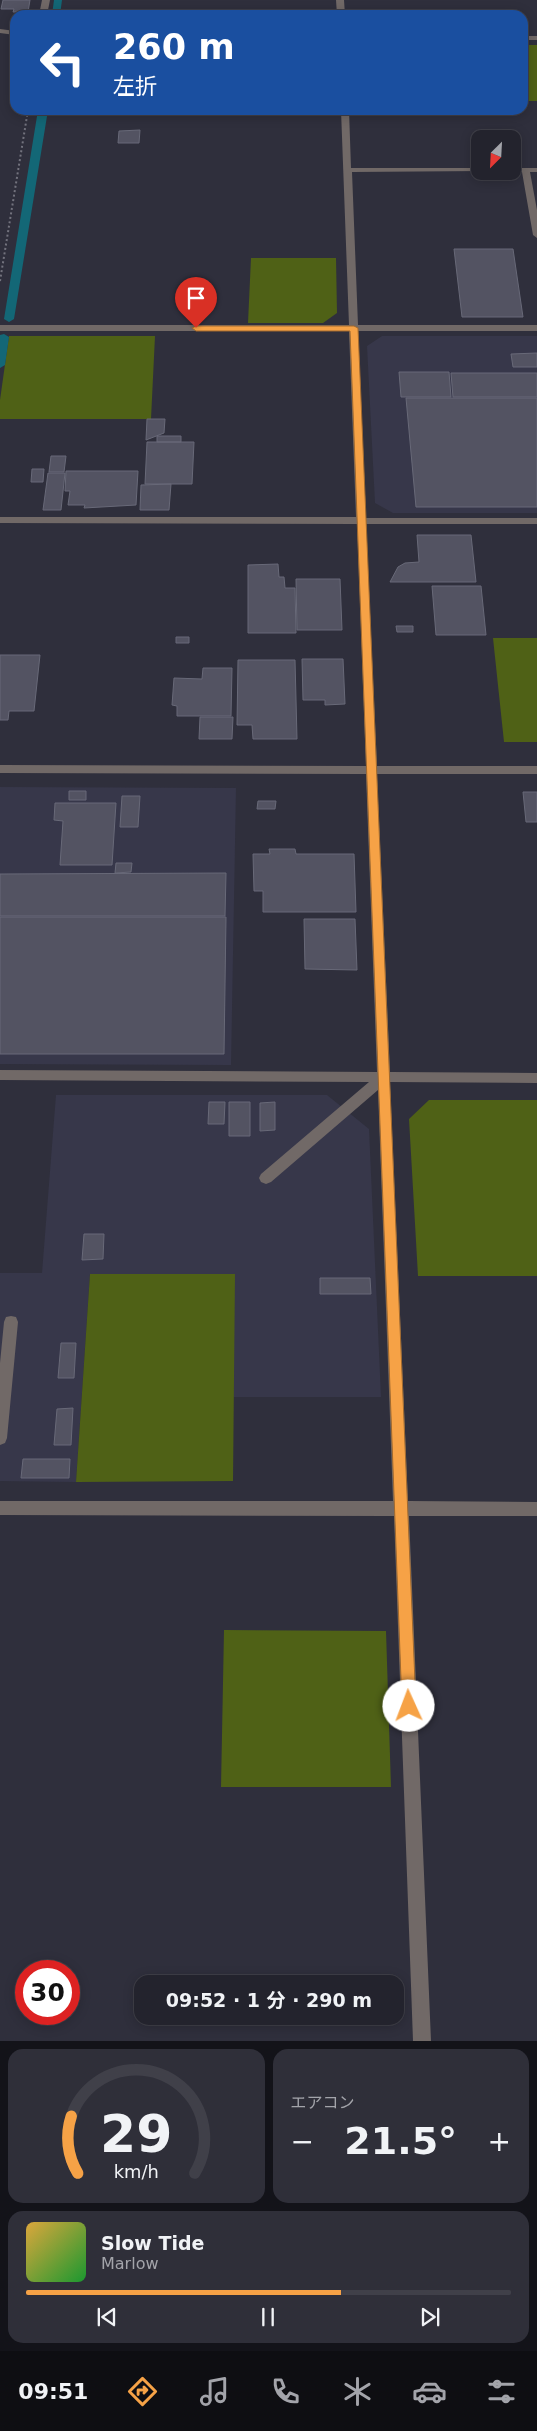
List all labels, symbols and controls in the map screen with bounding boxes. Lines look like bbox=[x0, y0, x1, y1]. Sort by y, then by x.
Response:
text: 260 m bbox=[113, 27, 235, 67]
icon: left bbox=[30, 30, 95, 95]
text: 左折 bbox=[113, 74, 157, 99]
north arrow bbox=[471, 130, 521, 180]
map controls bbox=[471, 130, 521, 180]
pin bbox=[175, 277, 217, 328]
icon: arrive bbox=[182, 284, 210, 312]
position arrow bbox=[382, 1679, 434, 1731]
speed limit sign: 30 bbox=[15, 1960, 80, 2025]
text: 09:52 · 1 分 · 290 m bbox=[166, 1989, 372, 2011]
text: エアコン bbox=[291, 2093, 355, 2112]
text: 29 bbox=[100, 2104, 172, 2164]
text: 21.5° bbox=[344, 2119, 457, 2163]
text: − bbox=[291, 2125, 314, 2158]
text: + bbox=[488, 2125, 511, 2158]
text: km/h bbox=[114, 2161, 159, 2182]
text: Slow Tide bbox=[101, 2232, 204, 2254]
text: Marlow bbox=[101, 2254, 159, 2273]
icon: previous bbox=[93, 2303, 121, 2331]
icon: pause bbox=[254, 2303, 282, 2331]
icon: next bbox=[416, 2303, 444, 2331]
icon: directions bbox=[125, 2374, 160, 2409]
icon: music bbox=[197, 2374, 232, 2409]
icon: phone bbox=[268, 2374, 303, 2409]
icon: climate bbox=[340, 2374, 375, 2409]
icon: car bbox=[412, 2374, 447, 2409]
icon: filters bbox=[484, 2374, 519, 2409]
text: 09:51 bbox=[18, 2379, 88, 2404]

